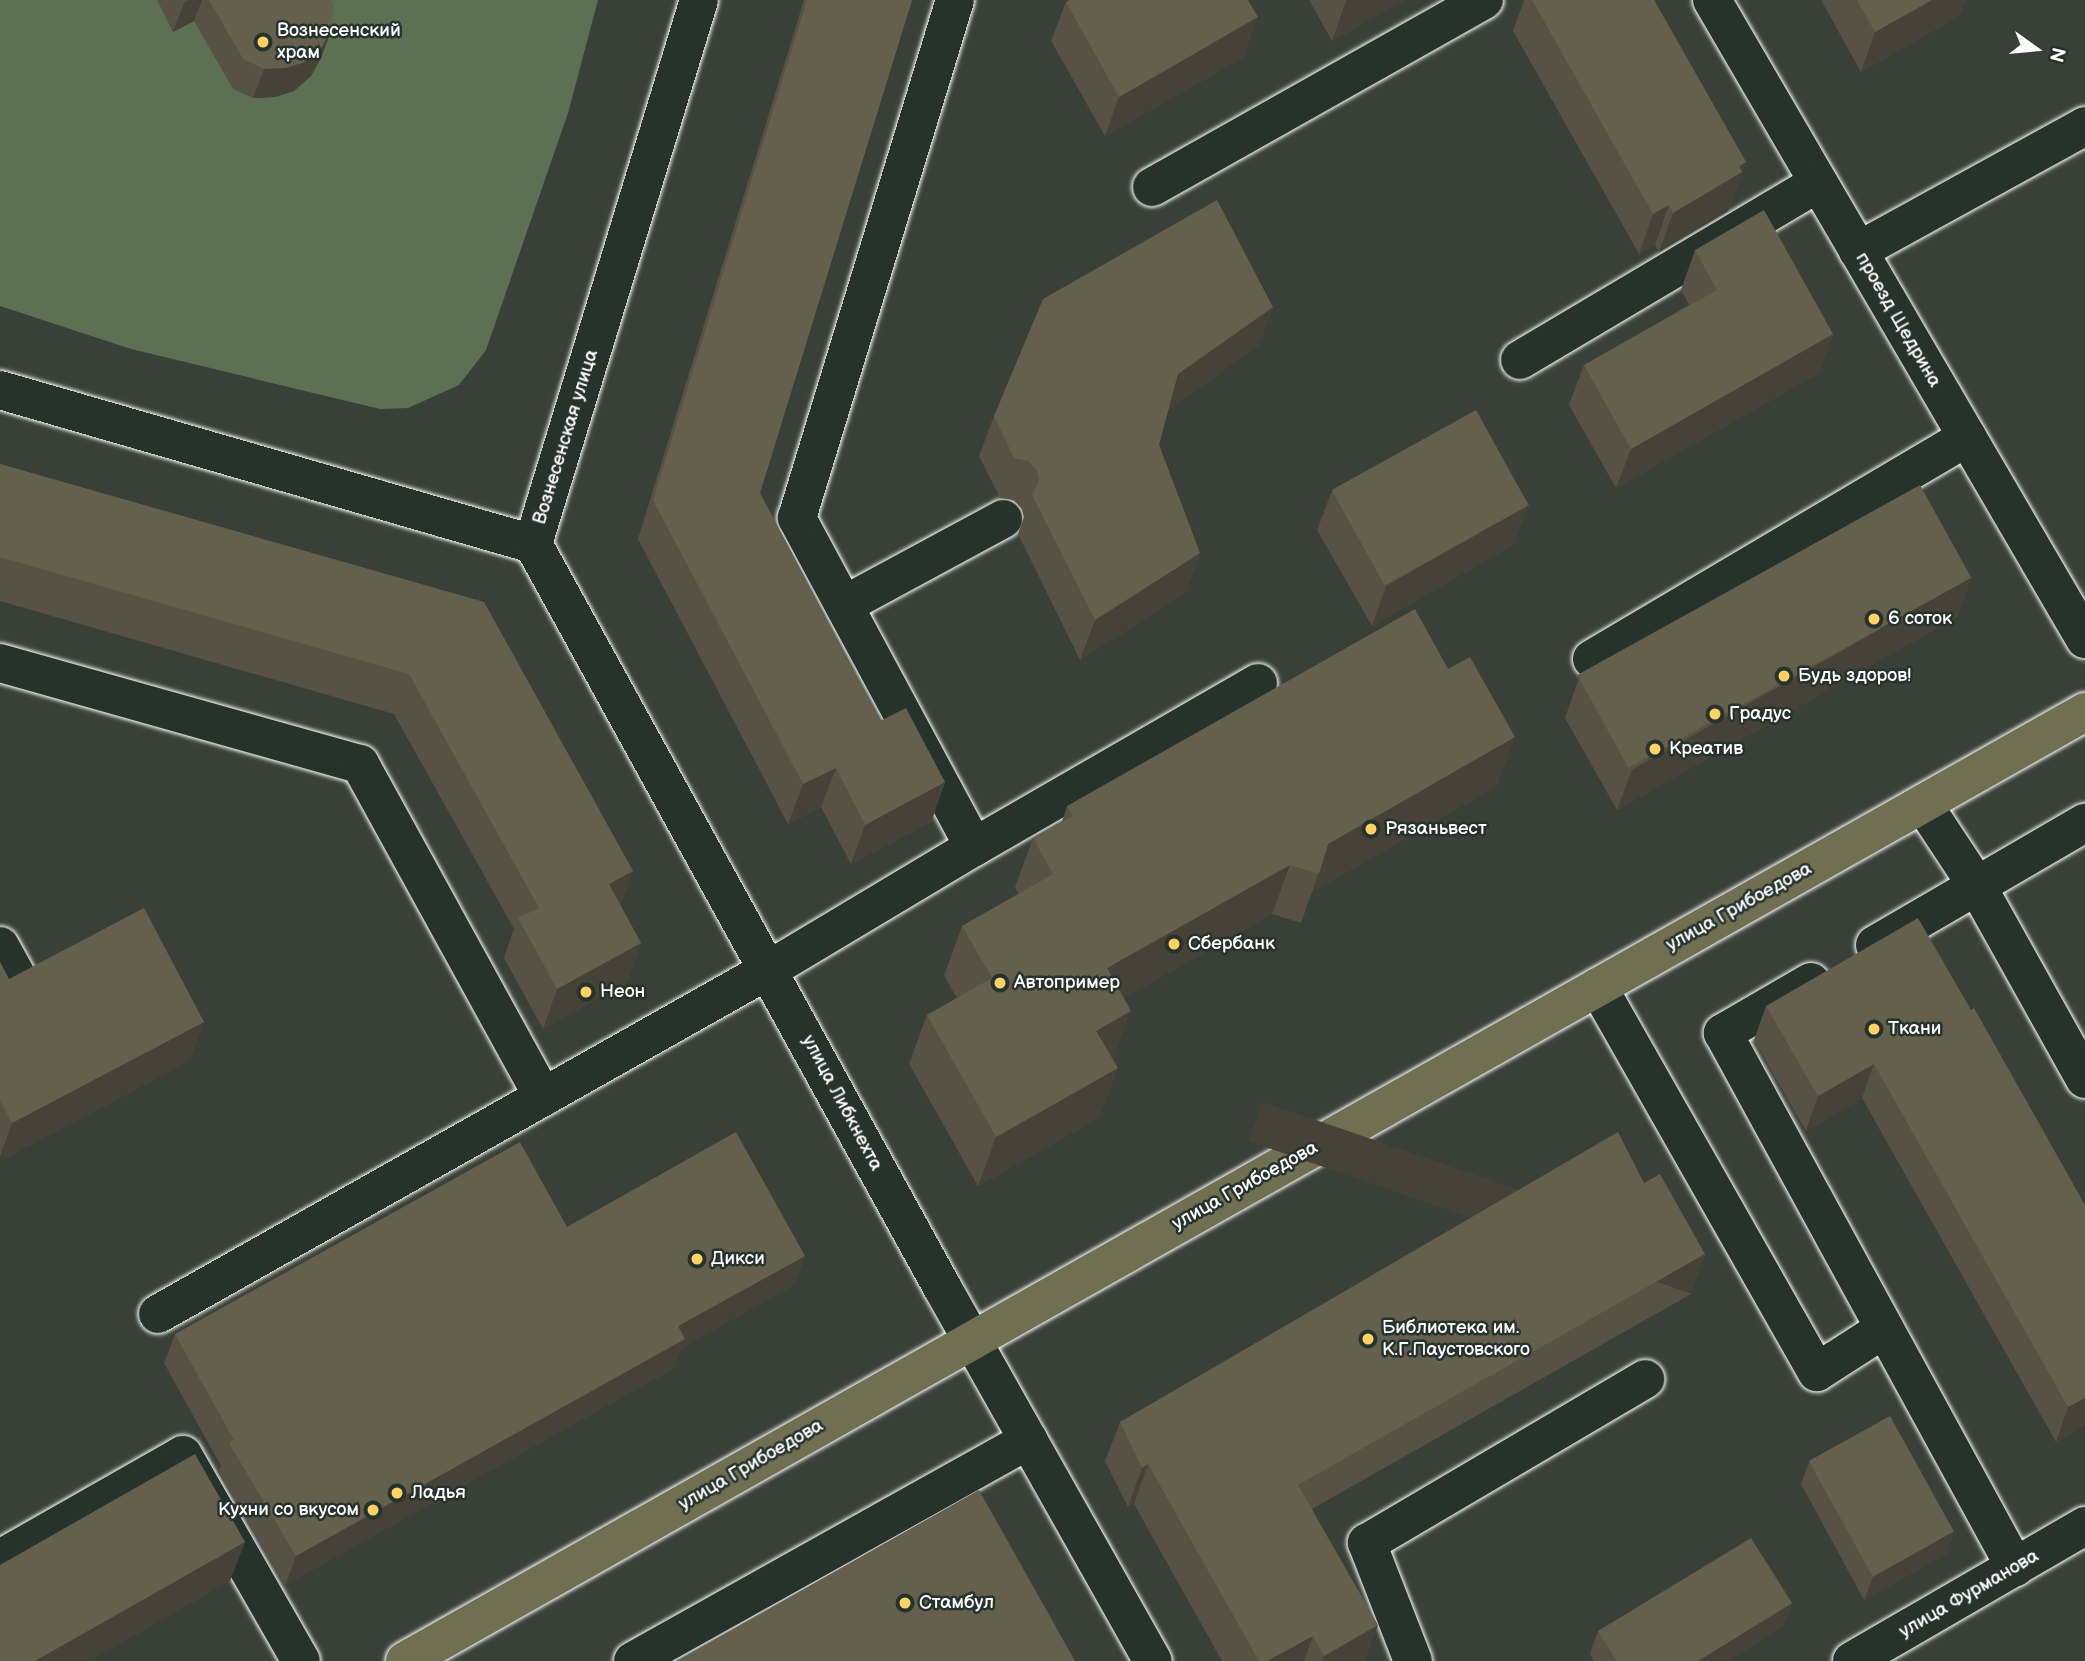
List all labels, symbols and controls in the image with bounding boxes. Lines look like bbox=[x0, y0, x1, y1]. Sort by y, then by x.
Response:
north arrow bbox=[2001, 14, 2071, 84]
place label: Вознесенский храм bbox=[277, 20, 401, 64]
marker: Вознесенский храм bbox=[255, 34, 271, 50]
text: N bbox=[2044, 45, 2070, 64]
street label: проезд Щедрина bbox=[1850, 248, 1946, 392]
street label: Вознесенская улица bbox=[529, 347, 603, 527]
place label: 6 соток bbox=[1888, 608, 1952, 630]
marker: 6 соток bbox=[1866, 611, 1882, 627]
place label: Будь здоров! bbox=[1798, 665, 1911, 687]
marker: Будь здоров! bbox=[1776, 668, 1792, 684]
place label: Градус bbox=[1729, 703, 1791, 725]
marker: Градус bbox=[1707, 706, 1723, 722]
place label: Креатив bbox=[1669, 738, 1743, 760]
marker: Креатив bbox=[1647, 741, 1663, 757]
place label: Рязаньвест bbox=[1385, 818, 1487, 840]
marker: Рязаньвест bbox=[1363, 821, 1379, 837]
street label: улица Грибоедова bbox=[1662, 858, 1816, 956]
place label: Сбербанк bbox=[1188, 933, 1275, 955]
marker: Сбербанк bbox=[1166, 936, 1182, 952]
place label: Автопример bbox=[1014, 972, 1120, 994]
marker: Автопример bbox=[992, 975, 1008, 991]
place label: Неон bbox=[600, 981, 645, 1003]
marker: Неон bbox=[578, 984, 594, 1000]
place label: Ткани bbox=[1888, 1018, 1941, 1040]
marker: Ткани bbox=[1866, 1021, 1882, 1037]
street label: улица Либкнехта bbox=[797, 1031, 887, 1175]
street label: улица Грибоедова bbox=[1168, 1137, 1322, 1235]
place label: Дикси bbox=[711, 1248, 765, 1270]
marker: Дикси bbox=[689, 1251, 705, 1267]
place label: Библиотека им. К.Г.Паустовского bbox=[1382, 1317, 1530, 1361]
marker: Библиотека им. К.Г.Паустовского bbox=[1360, 1331, 1376, 1347]
street label: улица Грибоедова bbox=[675, 1414, 827, 1516]
place label: Ладья bbox=[411, 1482, 466, 1504]
marker: Ладья bbox=[389, 1485, 405, 1501]
place label: Кухни со вкусом bbox=[218, 1499, 359, 1521]
marker: Кухни со вкусом bbox=[365, 1502, 381, 1518]
street label: улица Фурманова bbox=[1895, 1545, 2043, 1643]
place label: Стамбул bbox=[919, 1592, 994, 1614]
marker: Стамбул bbox=[897, 1595, 913, 1611]

